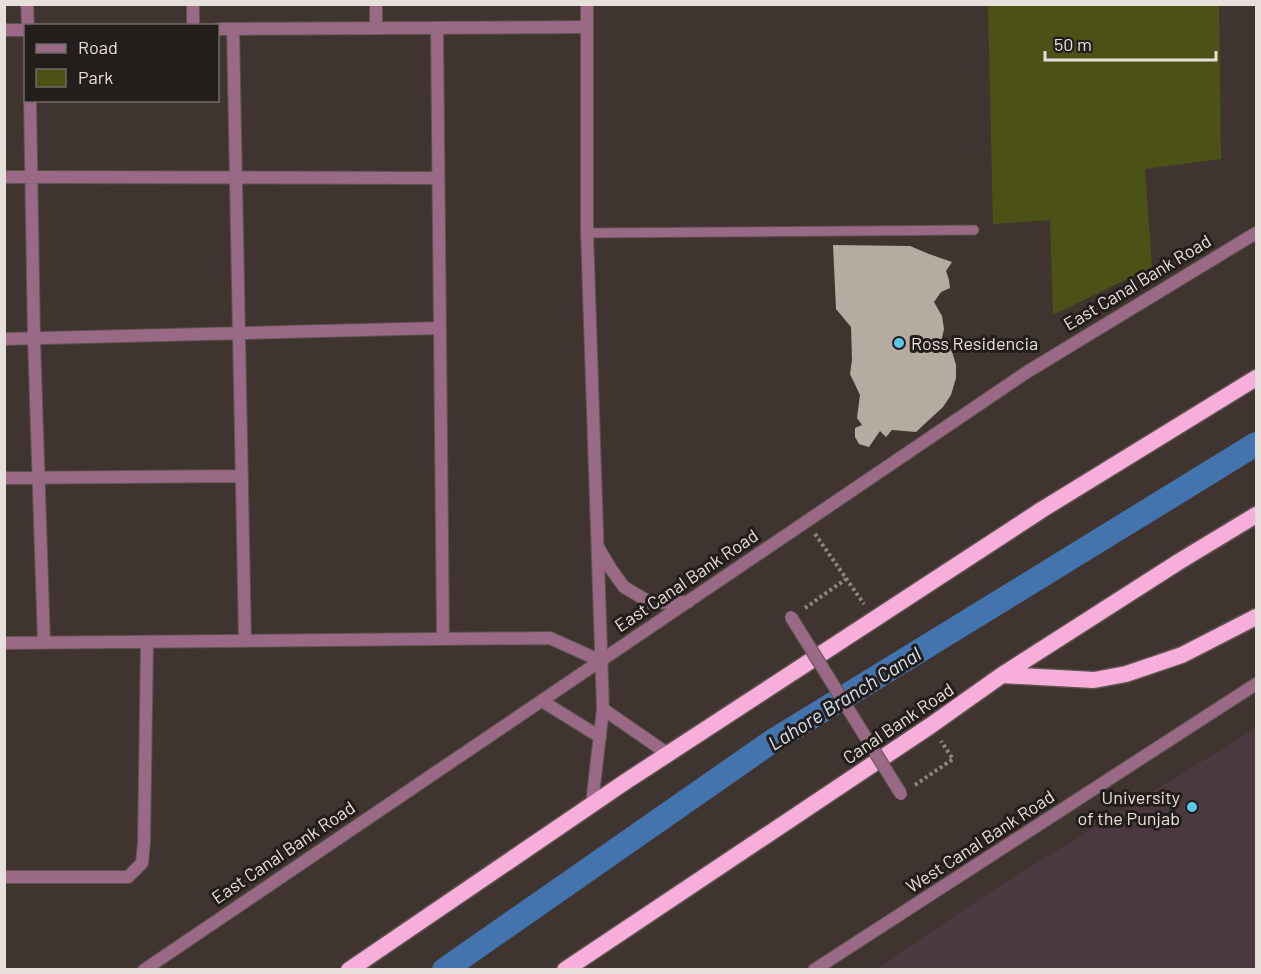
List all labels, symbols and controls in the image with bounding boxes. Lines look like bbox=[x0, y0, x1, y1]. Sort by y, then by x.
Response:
legend bbox=[24, 24, 219, 102]
scale bar bbox=[1045, 24, 1216, 62]
text: 50 m bbox=[1054, 33, 1092, 55]
text: Road bbox=[78, 36, 118, 58]
text: Park bbox=[78, 66, 113, 88]
street label: East Canal Bank Road bbox=[1059, 229, 1215, 335]
place label: Ross Residencia bbox=[911, 332, 1038, 354]
marker: Ross Residencia bbox=[892, 336, 906, 350]
street label: East Canal Bank Road bbox=[610, 524, 762, 636]
water label: Lahore Branch Canal bbox=[763, 641, 925, 755]
street label: Canal Bank Road bbox=[838, 678, 958, 768]
street label: West Canal Bank Road bbox=[902, 785, 1058, 897]
place label: University of the Punjab bbox=[1078, 786, 1180, 829]
street label: East Canal Bank Road bbox=[207, 796, 359, 908]
marker: University of the Punjab bbox=[1185, 800, 1199, 814]

